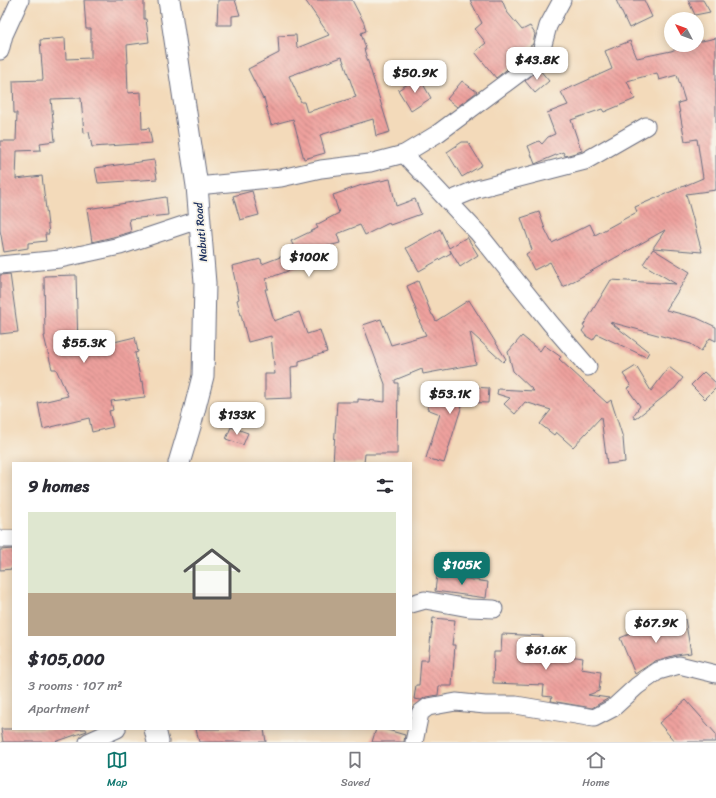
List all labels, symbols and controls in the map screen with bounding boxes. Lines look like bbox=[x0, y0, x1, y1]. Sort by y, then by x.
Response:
north arrow bbox=[664, 12, 704, 52]
map controls bbox=[664, 12, 704, 52]
pin: $43.8K bbox=[504, 47, 570, 81]
text: $43.8K bbox=[515, 48, 559, 71]
pin: $50.9K bbox=[382, 60, 448, 94]
text: $50.9K bbox=[393, 61, 437, 84]
street label: Nabuti Road bbox=[189, 200, 213, 262]
pin: $100K bbox=[281, 244, 337, 278]
text: $100K bbox=[290, 245, 328, 268]
pin: $55.3K bbox=[51, 330, 117, 364]
text: $55.3K bbox=[62, 331, 106, 354]
pin: $53.1K bbox=[417, 381, 483, 415]
text: $53.1K bbox=[429, 382, 471, 405]
pin: $133K bbox=[209, 402, 265, 436]
text: $133K bbox=[219, 403, 255, 426]
text: 9 homes bbox=[28, 471, 89, 501]
icon: filters bbox=[374, 475, 396, 497]
icon: home bbox=[176, 538, 248, 610]
pin: $105K bbox=[434, 552, 490, 586]
text: $105K bbox=[443, 553, 481, 576]
pin: $67.9K bbox=[623, 610, 689, 644]
text: $67.9K bbox=[634, 611, 678, 634]
pin: $61.6K bbox=[513, 637, 579, 671]
text: $61.6K bbox=[526, 638, 566, 661]
text: $105,000 bbox=[28, 644, 105, 674]
text: 3 rooms · 107 m² bbox=[28, 674, 122, 697]
text: Apartment bbox=[28, 697, 89, 720]
tab: Map bbox=[106, 749, 128, 792]
tab: Saved bbox=[341, 749, 370, 792]
tab: Home bbox=[582, 749, 610, 792]

